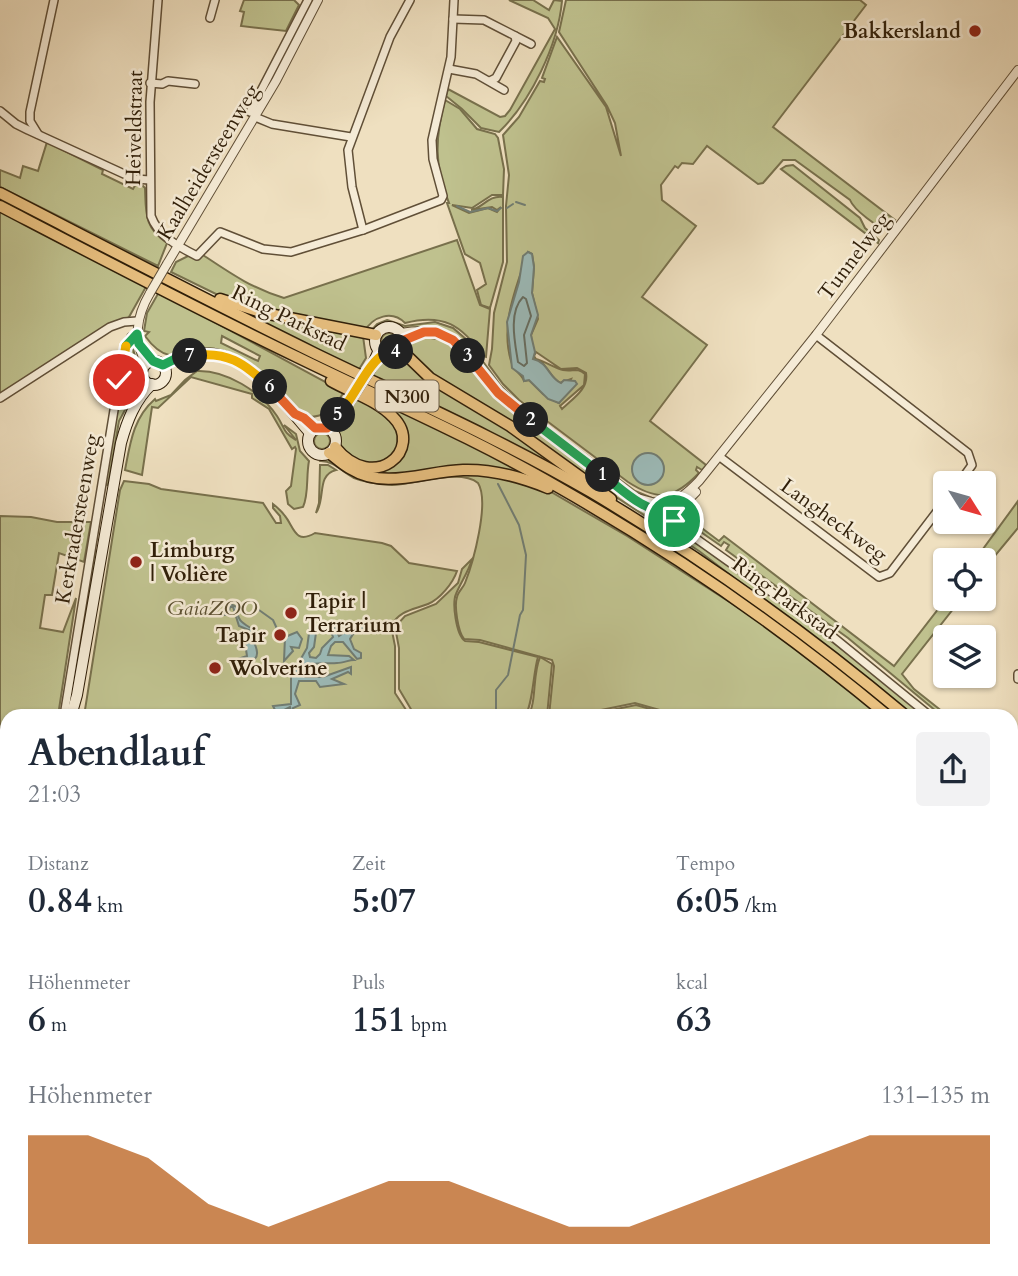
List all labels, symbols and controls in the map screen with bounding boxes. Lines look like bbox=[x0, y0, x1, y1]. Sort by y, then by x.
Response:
place label: Bakkersland bbox=[843, 17, 961, 46]
marker: Bakkersland bbox=[967, 23, 983, 39]
street label: Heiveldstraat bbox=[119, 70, 150, 186]
street label: Kaalheidersteenweg bbox=[150, 79, 267, 246]
street label: Tunnelweg bbox=[812, 206, 897, 306]
street label: Ring Parkstad bbox=[227, 278, 351, 359]
pin: 4 bbox=[378, 334, 414, 370]
pin: 7 bbox=[172, 338, 208, 374]
text: 4 bbox=[391, 338, 400, 364]
pin: 3 bbox=[450, 338, 486, 374]
text: 7 bbox=[185, 342, 194, 368]
text: 3 bbox=[463, 342, 472, 368]
pin bbox=[89, 350, 149, 410]
icon: check bbox=[100, 361, 138, 399]
pin: 6 bbox=[252, 370, 288, 404]
text: 6 bbox=[265, 373, 274, 399]
road number: N300 bbox=[376, 380, 438, 412]
pin: 5 bbox=[320, 398, 356, 432]
text: 5 bbox=[333, 401, 342, 427]
pin: 2 bbox=[514, 402, 548, 438]
text: 2 bbox=[526, 406, 535, 432]
street label: Kerkradersteenweg bbox=[48, 432, 107, 606]
pin: 1 bbox=[586, 458, 620, 492]
text: 1 bbox=[598, 461, 607, 487]
north arrow bbox=[933, 471, 996, 534]
map controls bbox=[933, 471, 996, 688]
street label: Langheckweg bbox=[774, 472, 893, 569]
pin bbox=[644, 491, 704, 551]
icon: arrive bbox=[655, 502, 693, 540]
place label: Limburg | Volière bbox=[150, 536, 235, 589]
button: locate bbox=[933, 548, 996, 611]
street label: Ring Parkstad bbox=[726, 550, 843, 647]
marker: Limburg | Volière bbox=[128, 554, 144, 570]
place label: Tapir | Terrarium bbox=[305, 587, 402, 640]
park label: GaiaZOO bbox=[167, 594, 257, 623]
marker: Tapir | Terrarium bbox=[283, 605, 299, 621]
place label: Tapir bbox=[215, 621, 267, 650]
button: layers bbox=[933, 625, 996, 688]
marker: Tapir bbox=[272, 627, 288, 643]
place label: Wolverine bbox=[228, 654, 328, 683]
marker: Wolverine bbox=[207, 660, 223, 676]
text: Abendlauf bbox=[28, 727, 205, 779]
button: share bbox=[916, 732, 990, 806]
text: 21:03 bbox=[28, 779, 81, 810]
text: Distanz bbox=[28, 851, 89, 877]
text: Zeit bbox=[352, 851, 386, 877]
text: Tempo bbox=[676, 851, 735, 877]
text: 0.84 bbox=[28, 877, 92, 925]
text: 5:07 bbox=[352, 877, 416, 925]
text: 6:05 bbox=[676, 877, 740, 925]
text: km bbox=[92, 893, 123, 919]
text: /km bbox=[740, 893, 777, 919]
text: Höhenmeter bbox=[28, 970, 130, 996]
text: Puls bbox=[352, 970, 385, 996]
text: kcal bbox=[676, 970, 708, 996]
text: 6 bbox=[28, 996, 46, 1044]
text: 151 bbox=[352, 996, 406, 1044]
text: 63 bbox=[676, 996, 712, 1044]
text: m bbox=[46, 1012, 67, 1038]
text: bpm bbox=[406, 1012, 447, 1038]
text: Höhenmeter bbox=[28, 1080, 152, 1111]
text: 131–135 m bbox=[881, 1080, 990, 1111]

